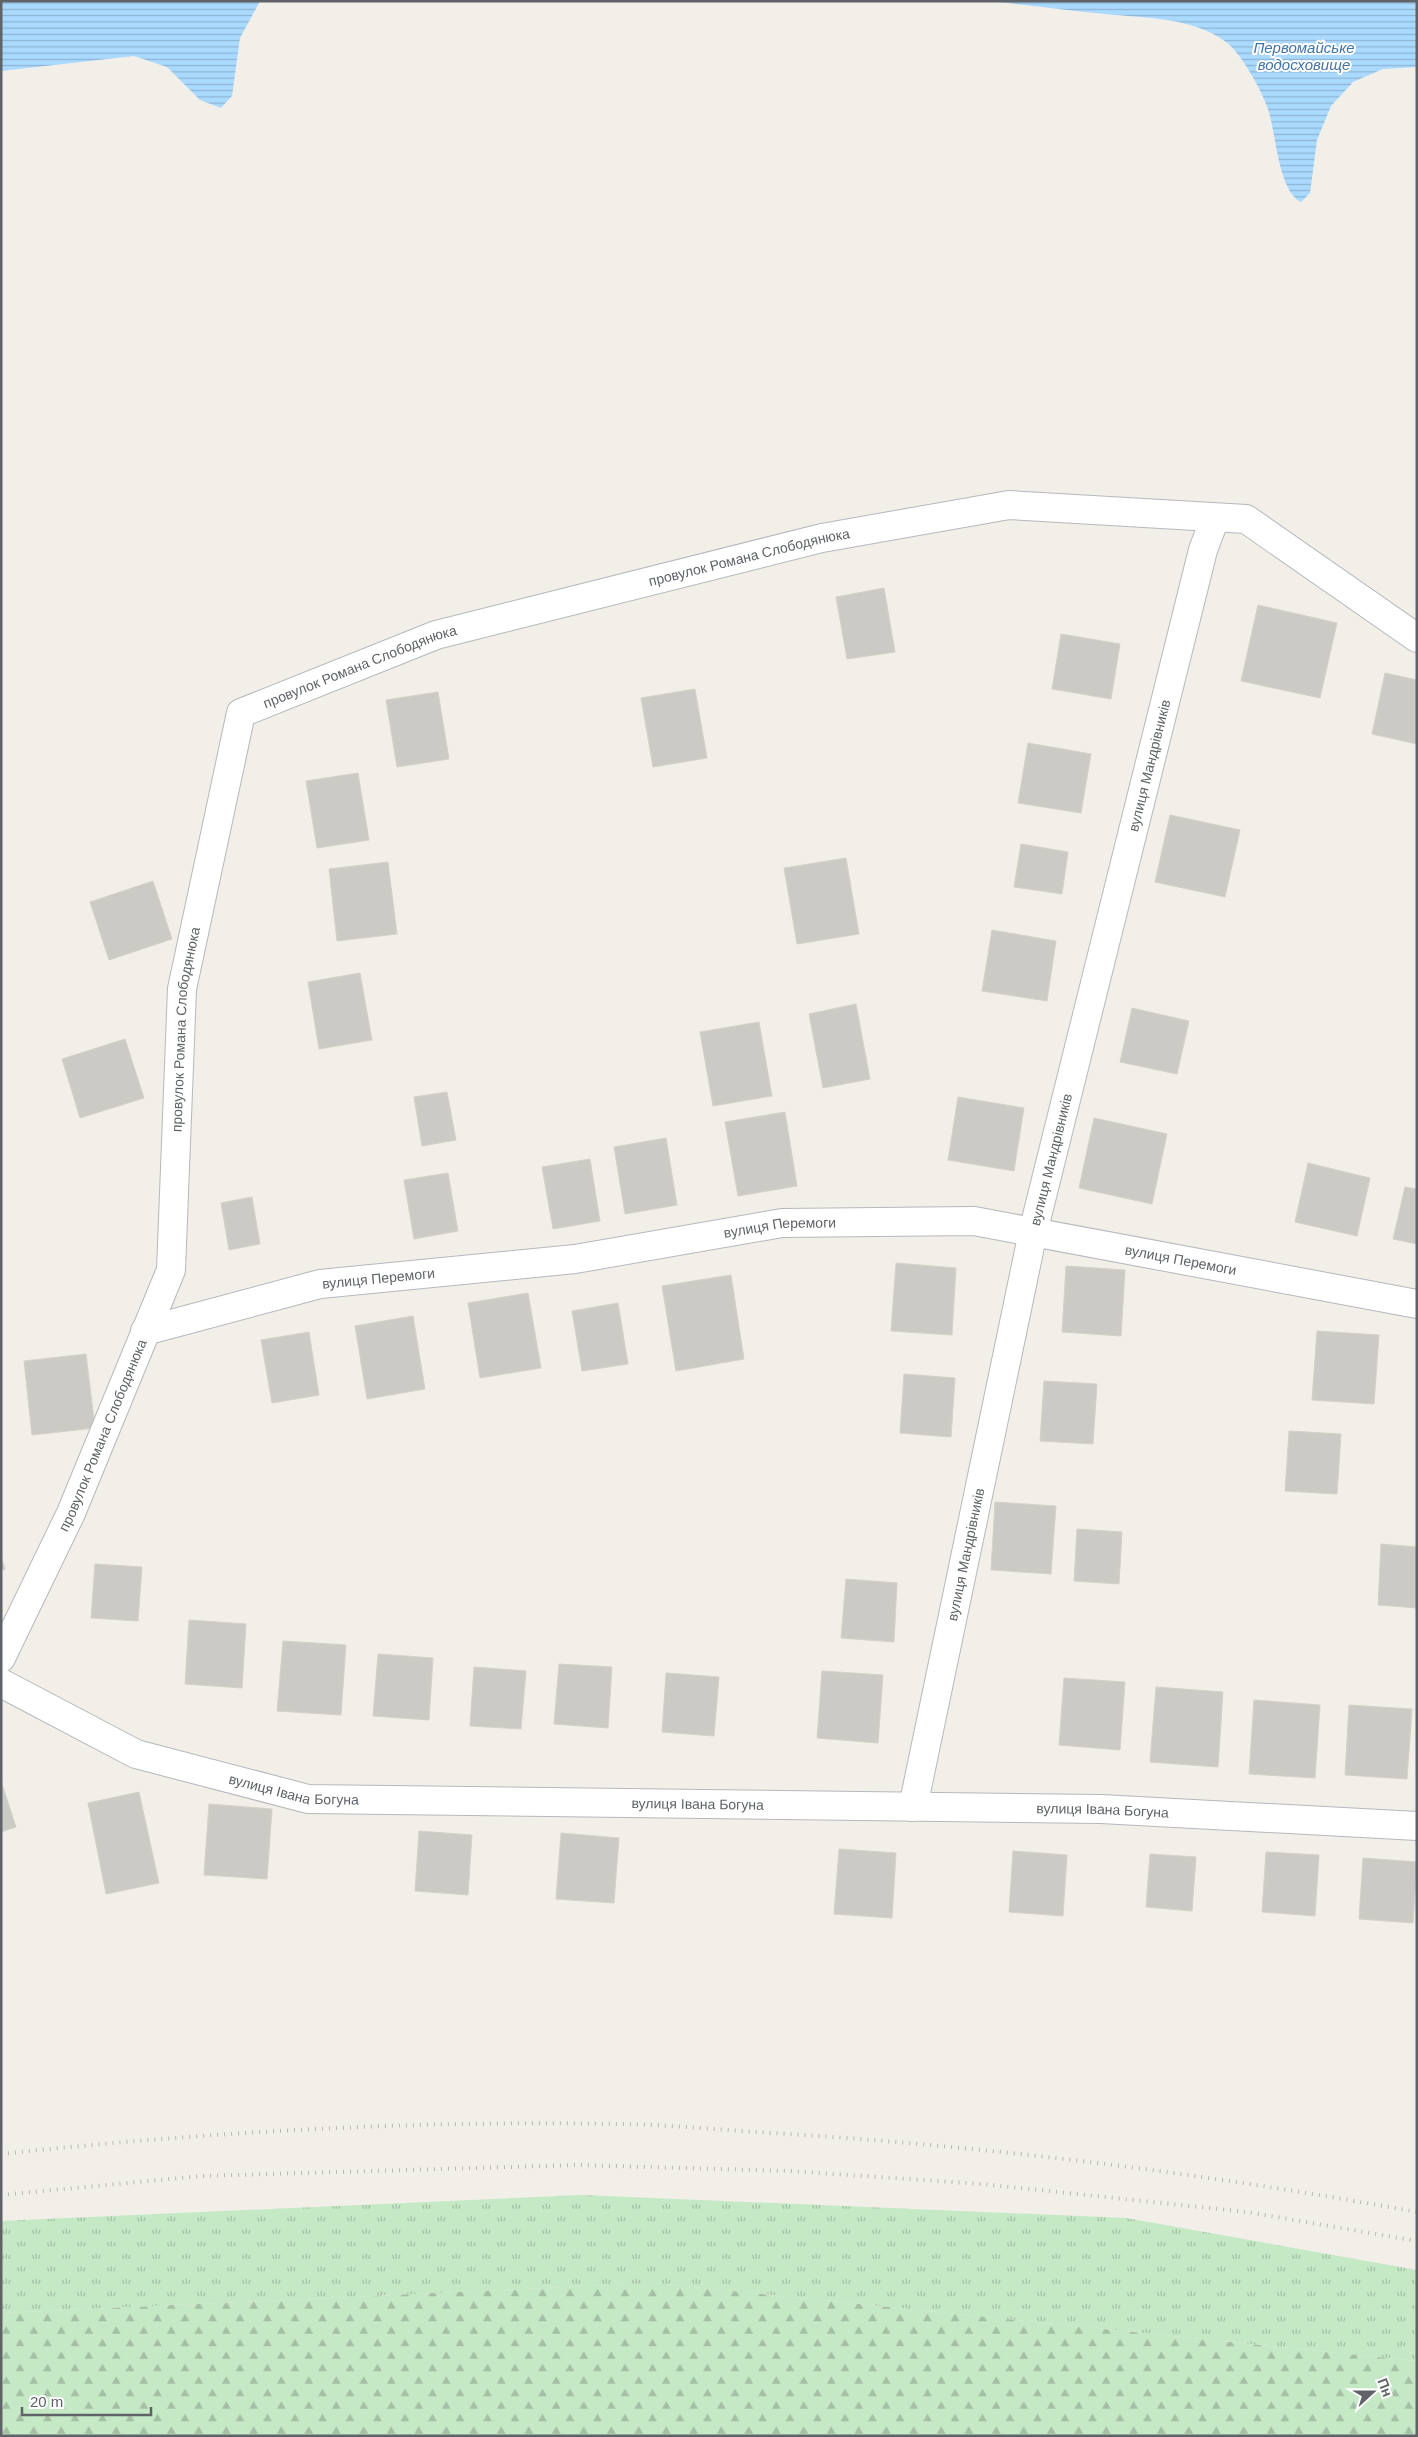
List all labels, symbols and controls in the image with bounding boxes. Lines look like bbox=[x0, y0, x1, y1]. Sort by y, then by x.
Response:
water label: Первомайське водосховище bbox=[1253, 39, 1355, 73]
street label: провулок Романа Слободянюка bbox=[647, 525, 851, 589]
street label: провулок Романа Слободянюка bbox=[261, 622, 459, 711]
street label: вулиця Мандрівників bbox=[1125, 698, 1173, 833]
street label: провулок Романа Слободянюка bbox=[168, 925, 203, 1132]
street label: вулиця Мандрівників bbox=[1027, 1092, 1075, 1227]
street label: вулиця Перемоги bbox=[722, 1214, 836, 1241]
street label: вулиця Перемоги bbox=[1124, 1241, 1238, 1278]
street label: вулиця Перемоги bbox=[321, 1265, 436, 1292]
street label: провулок Романа Слободянюка bbox=[55, 1337, 150, 1534]
street label: вулиця Мандрівників bbox=[944, 1486, 987, 1622]
street label: вулиця Івана Богуна bbox=[227, 1771, 359, 1808]
street label: вулиця Івана Богуна bbox=[631, 1795, 764, 1813]
street label: вулиця Івана Богуна bbox=[1036, 1800, 1169, 1821]
north arrow bbox=[1348, 2367, 1398, 2417]
text: Пн bbox=[1374, 2376, 1396, 2399]
scale bar bbox=[22, 2384, 151, 2416]
text: 20 m bbox=[30, 2393, 63, 2410]

